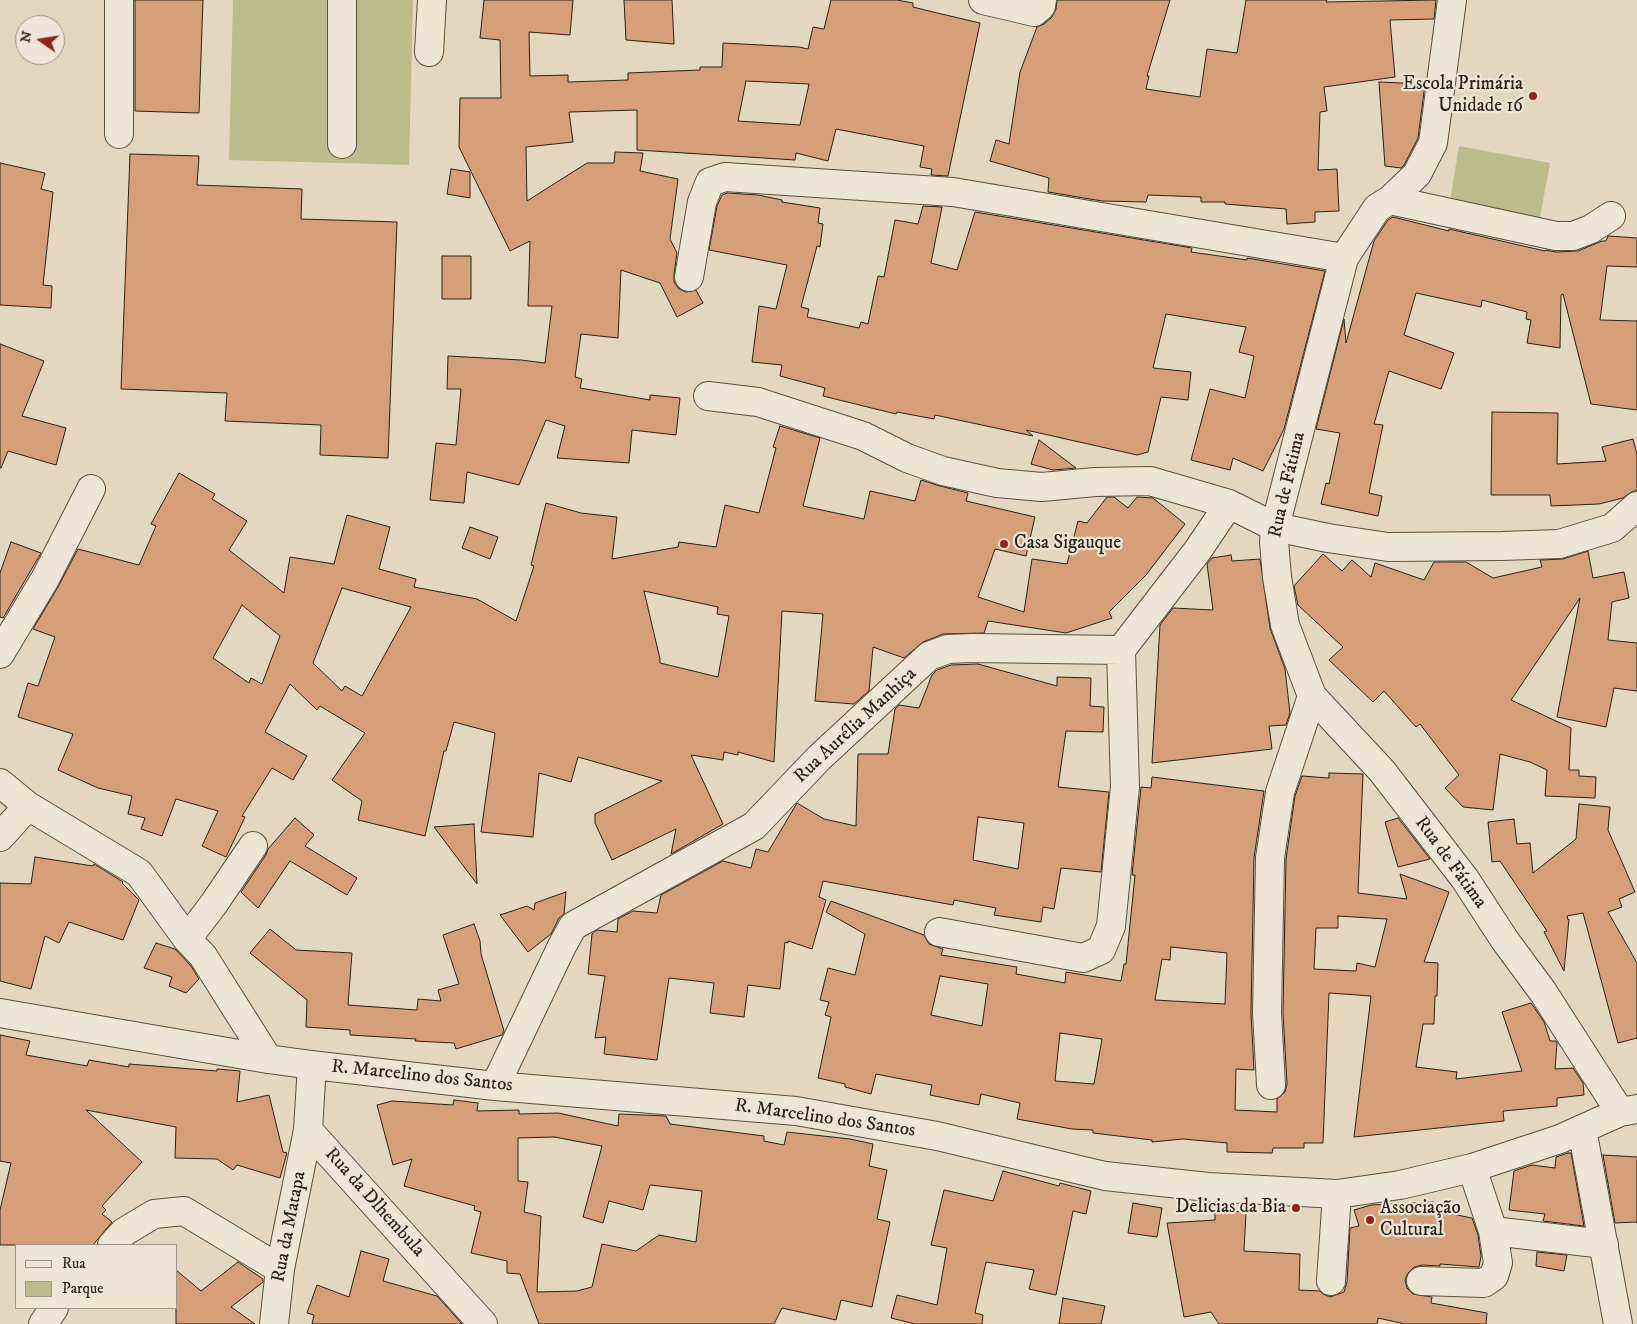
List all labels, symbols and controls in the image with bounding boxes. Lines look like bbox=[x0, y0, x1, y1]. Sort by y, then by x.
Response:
north arrow bbox=[15, 15, 65, 65]
text: N bbox=[16, 29, 36, 44]
place label: Escola Primária Unidade 16 bbox=[1403, 74, 1523, 118]
marker: Escola Primária Unidade 16 bbox=[1527, 90, 1539, 102]
street label: Rua de Fátima bbox=[1265, 430, 1311, 540]
place label: Casa Sigauque bbox=[1014, 533, 1121, 555]
marker: Casa Sigauque bbox=[998, 538, 1010, 550]
street label: Rua Aurélia Manhiça bbox=[790, 663, 922, 789]
street label: Rua de Fátima bbox=[1409, 813, 1491, 913]
street label: R. Marcelino dos Santos bbox=[330, 1056, 514, 1098]
street label: R. Marcelino dos Santos bbox=[733, 1095, 917, 1143]
street label: Rua da Dlhembula bbox=[319, 1144, 429, 1262]
street label: Rua da Matapa bbox=[268, 1169, 312, 1285]
place label: Delicias da Bia bbox=[1175, 1197, 1286, 1219]
place label: Associação Cultural bbox=[1380, 1198, 1461, 1242]
marker: Delicias da Bia bbox=[1290, 1202, 1302, 1214]
marker: Associação Cultural bbox=[1364, 1214, 1376, 1226]
legend bbox=[15, 1244, 178, 1309]
text: Rua bbox=[62, 1254, 86, 1273]
text: Parque bbox=[62, 1279, 103, 1298]

